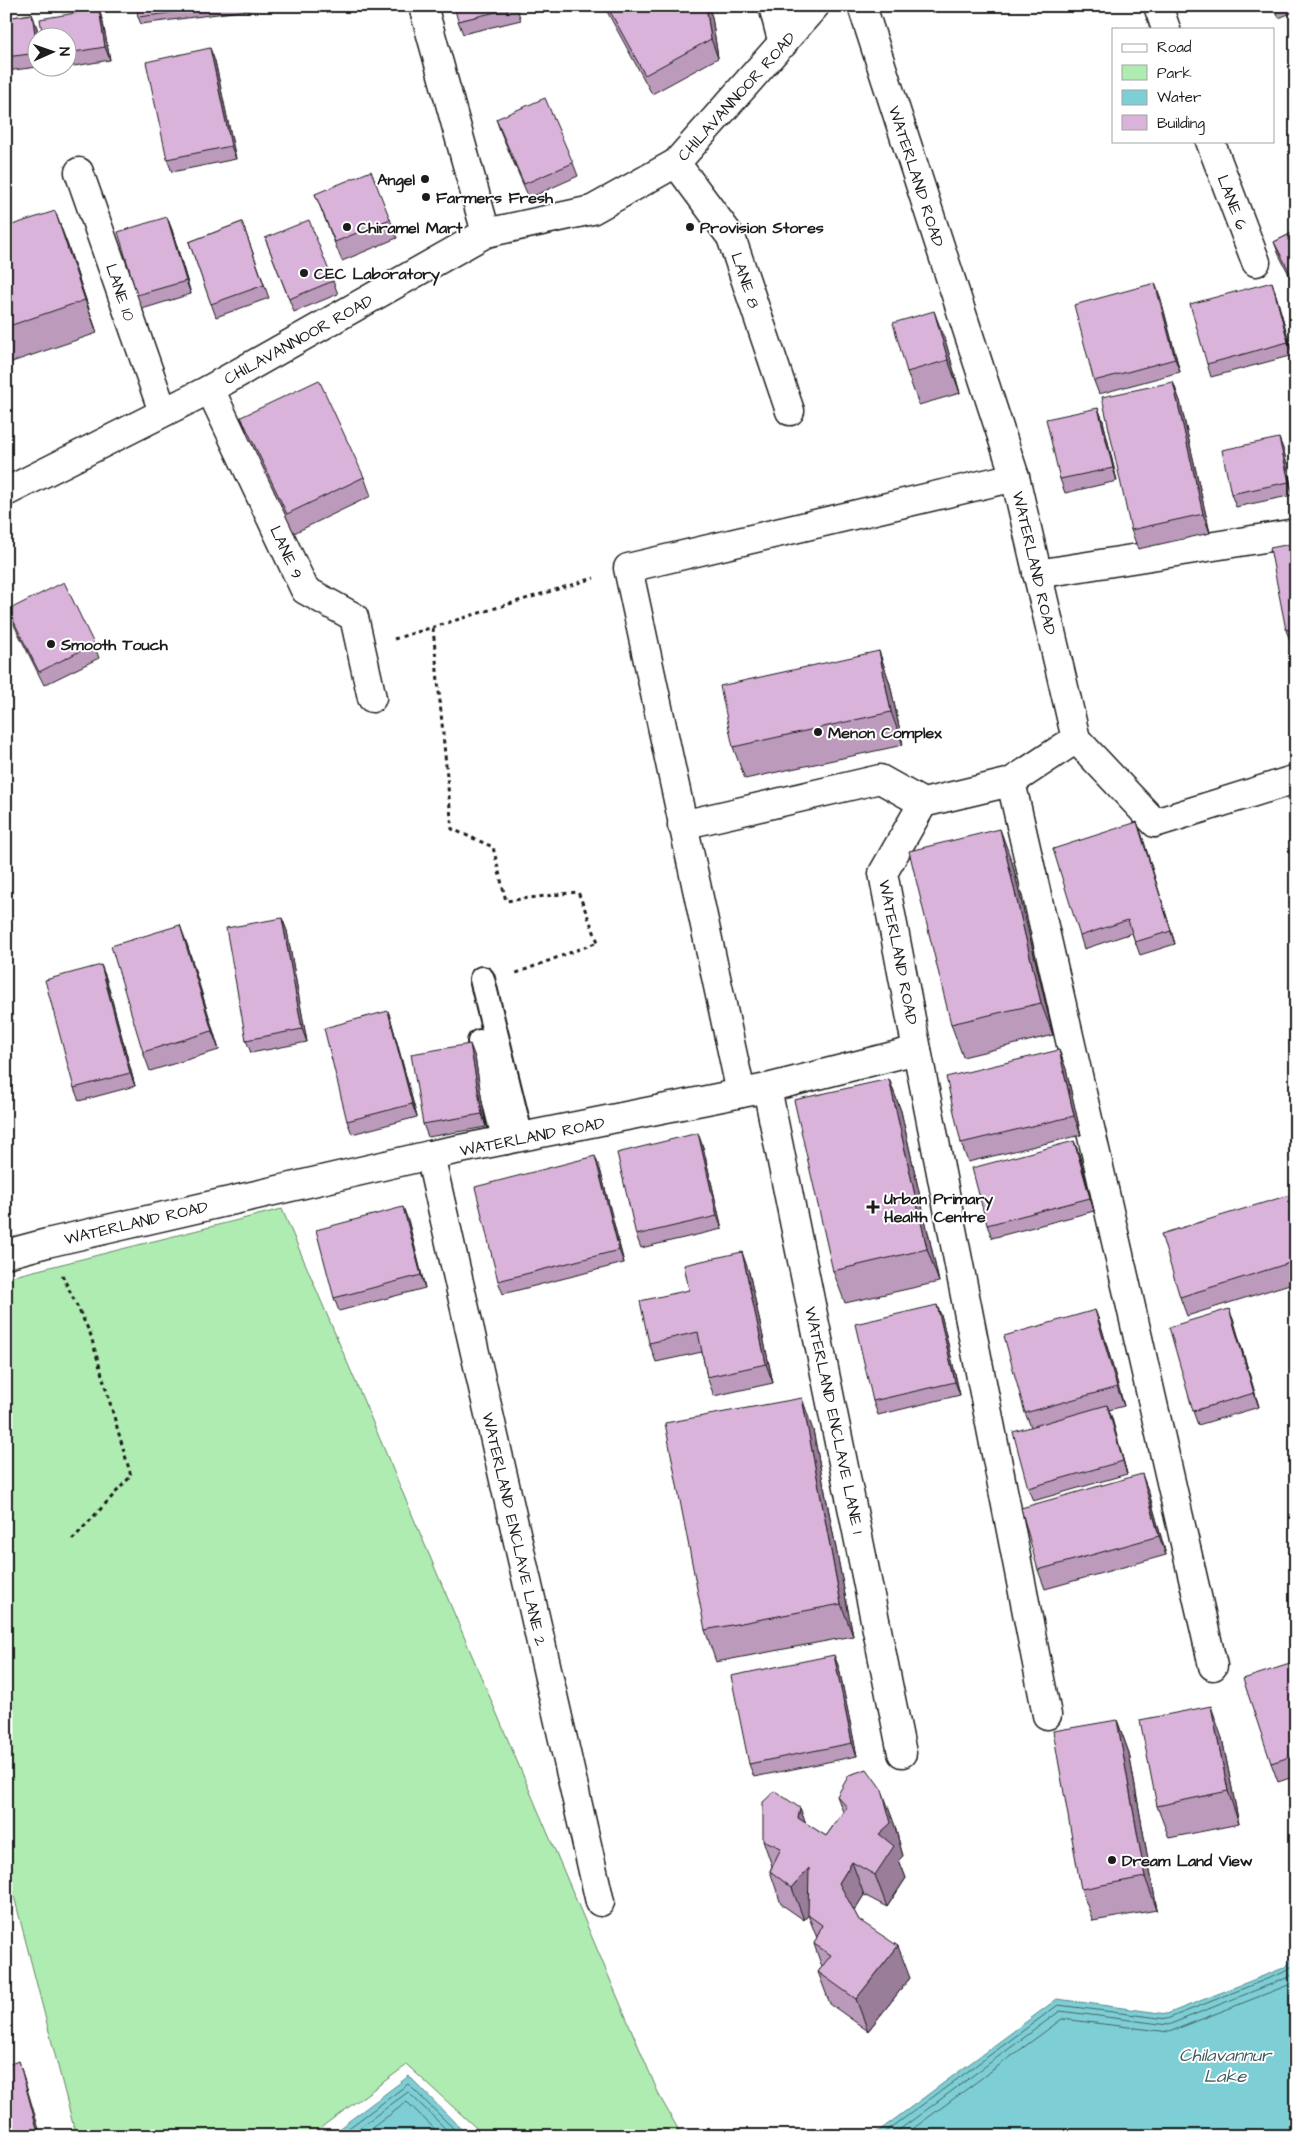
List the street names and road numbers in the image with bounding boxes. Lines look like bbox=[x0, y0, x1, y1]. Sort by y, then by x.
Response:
street label: CHILAVANNOOR ROAD bbox=[673, 27, 801, 166]
street label: WATERLAND ROAD bbox=[883, 103, 949, 250]
street label: LANE 6 bbox=[1212, 172, 1253, 233]
street label: LANE 8 bbox=[725, 250, 765, 311]
street label: LANE 10 bbox=[100, 261, 140, 324]
street label: CHILAVANNOOR ROAD bbox=[220, 290, 377, 390]
street label: WATERLAND ROAD bbox=[1007, 489, 1061, 637]
street label: LANE 9 bbox=[264, 522, 308, 583]
street label: WATERLAND ROAD bbox=[873, 878, 923, 1026]
street label: WATERLAND ROAD bbox=[458, 1112, 606, 1162]
street label: WATERLAND ROAD bbox=[62, 1196, 210, 1250]
street label: WATERLAND ENCLAVE LANE 1 bbox=[799, 1305, 869, 1536]
street label: WATERLAND ENCLAVE LANE 2 bbox=[476, 1410, 552, 1648]

